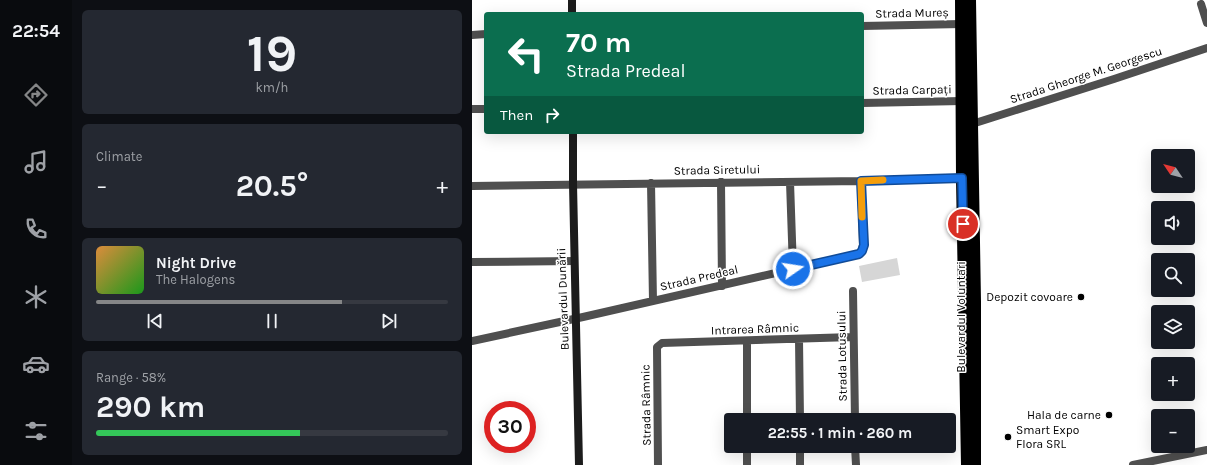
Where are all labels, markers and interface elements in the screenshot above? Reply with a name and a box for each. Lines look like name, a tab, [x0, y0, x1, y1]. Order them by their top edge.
street label: Strada Mureș	[875, 5, 949, 21]
text: 22:54	[12, 20, 60, 42]
text: 19	[247, 23, 297, 84]
text: 70 m	[566, 26, 631, 59]
icon: left	[500, 28, 552, 80]
street label: Strada Gheorge M. Georgescu	[1008, 44, 1164, 106]
text: Strada Predeal	[566, 60, 686, 82]
text: km/h	[256, 80, 288, 95]
icon: directions	[22, 81, 50, 109]
street label: Strada Carpați	[872, 82, 952, 98]
icon: right	[541, 104, 563, 126]
text: Then	[500, 106, 533, 124]
icon: music	[22, 148, 50, 176]
text: Climate	[96, 149, 142, 164]
north arrow	[1151, 149, 1195, 193]
map controls	[1151, 149, 1195, 453]
street label: Strada Siretului	[674, 162, 760, 178]
text: 20.5°	[236, 168, 308, 204]
text: −	[96, 173, 108, 199]
text: +	[436, 173, 448, 199]
button: sound	[1151, 201, 1195, 245]
pin	[946, 207, 980, 241]
icon: arrive	[952, 213, 974, 235]
icon: phone	[22, 215, 50, 243]
street label: Bulevardul Dunării	[554, 248, 572, 350]
position arrow	[772, 248, 814, 290]
button: search	[1151, 253, 1195, 297]
text: Night Drive	[156, 254, 236, 272]
street label: Bulevardul Voluntari	[954, 261, 968, 373]
street label: Strada Predeal	[659, 262, 739, 294]
text: The Halogens	[156, 272, 235, 287]
icon: climate	[22, 283, 50, 311]
place label: Depozit covoare	[986, 290, 1073, 304]
marker: Depozit covoare	[1076, 292, 1086, 302]
button: layers	[1151, 305, 1195, 349]
icon: previous	[144, 310, 166, 332]
icon: pause	[261, 310, 283, 332]
icon: next	[378, 310, 400, 332]
street label: Strada Lotusului	[834, 310, 850, 402]
street label: Intrarea Râmnic	[711, 320, 799, 338]
icon: car	[22, 350, 50, 378]
button: +	[1151, 357, 1195, 401]
street label: Strada Râmnic	[638, 364, 654, 446]
text: Range · 58%	[96, 370, 166, 385]
text: 290 km	[96, 389, 205, 425]
speed limit sign: 30	[484, 401, 536, 453]
place label: Hala de carne	[1027, 408, 1101, 422]
button: −	[1151, 409, 1195, 453]
marker: Hala de carne	[1104, 410, 1114, 420]
icon: filters	[22, 417, 50, 445]
place label: Smart Expo Flora SRL	[1016, 423, 1079, 451]
text: 22:55 · 1 min · 260 m	[768, 424, 912, 442]
marker: Smart Expo Flora SRL	[1003, 432, 1013, 442]

